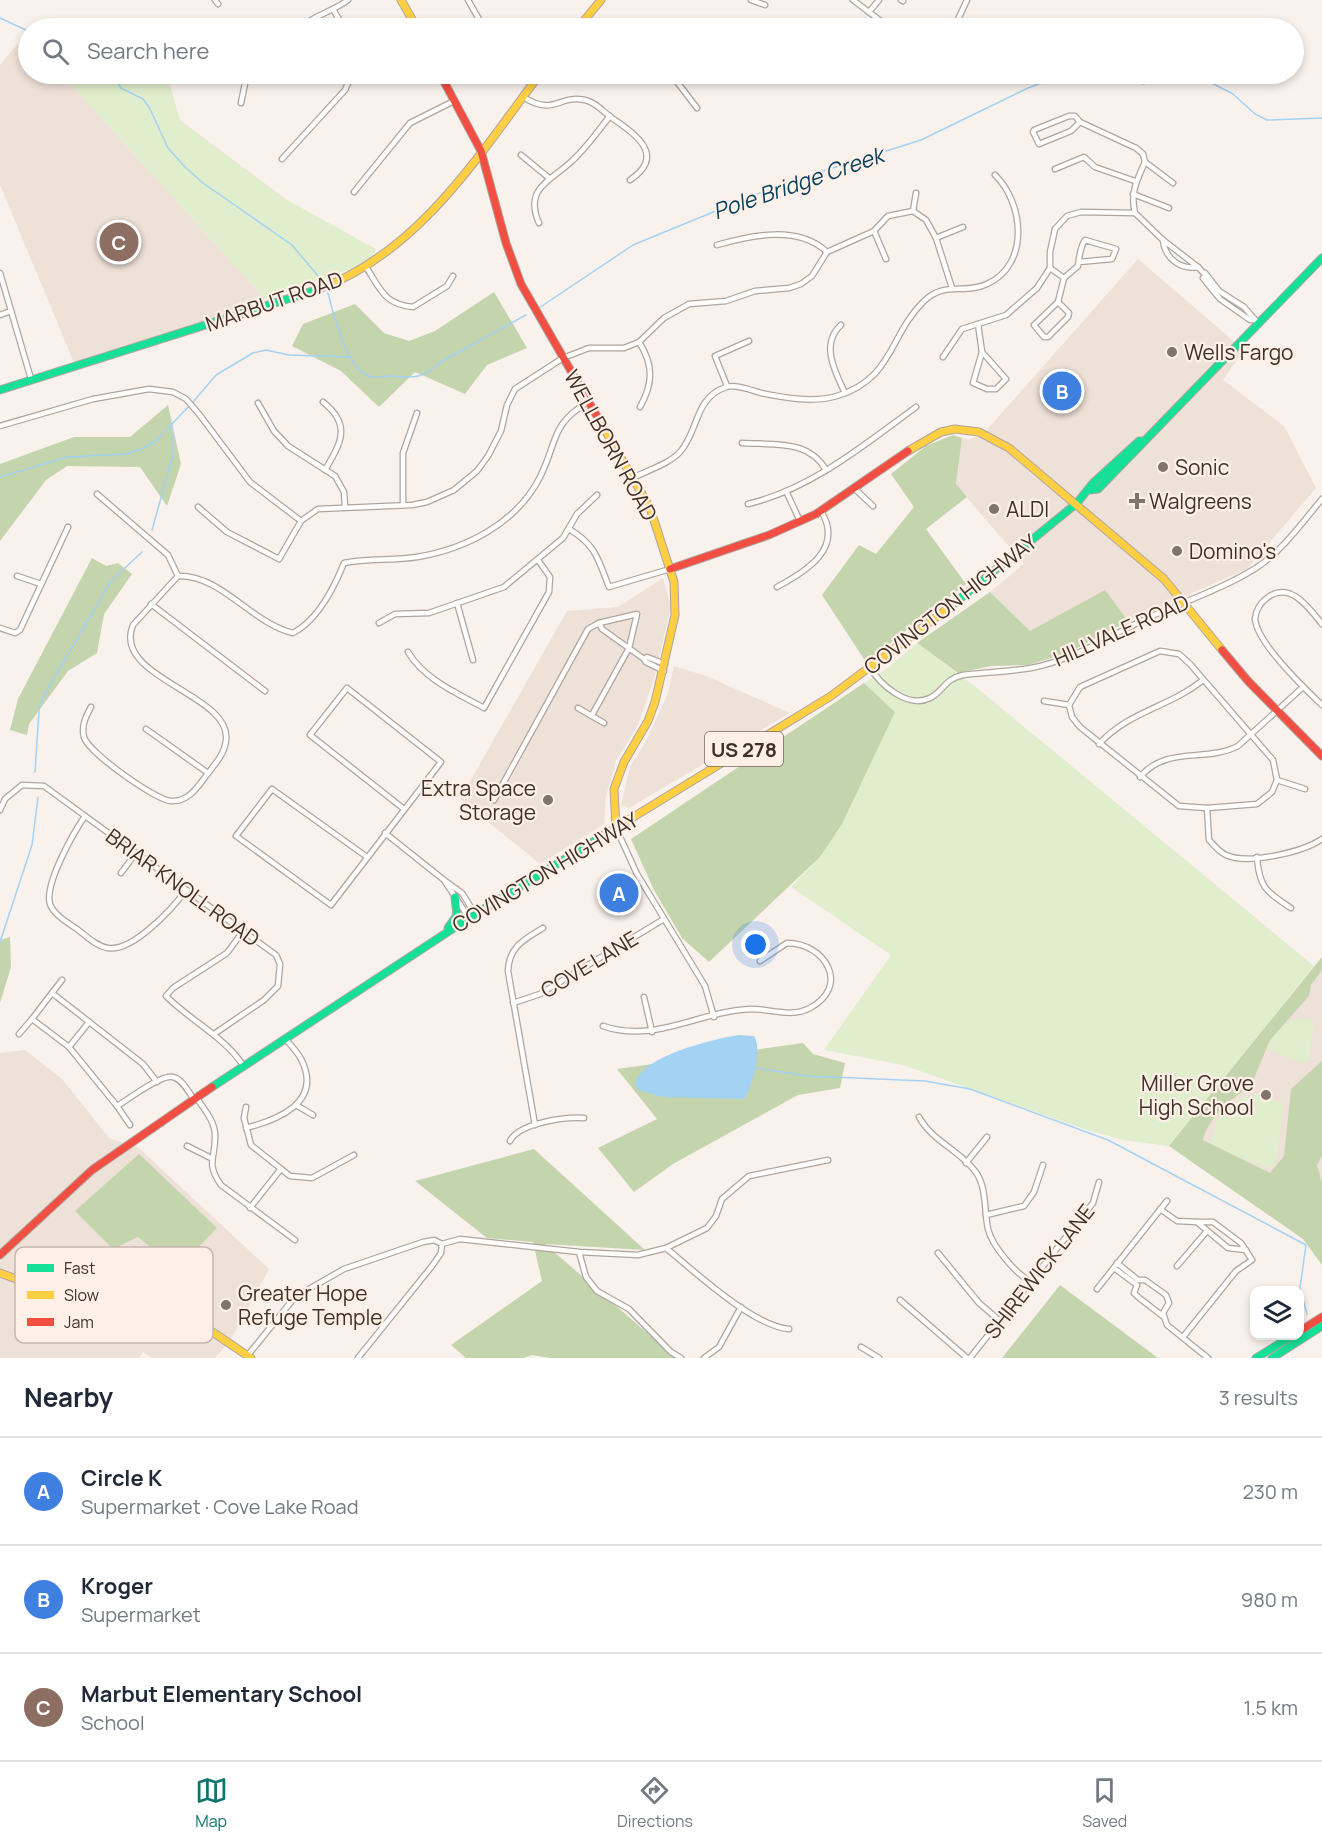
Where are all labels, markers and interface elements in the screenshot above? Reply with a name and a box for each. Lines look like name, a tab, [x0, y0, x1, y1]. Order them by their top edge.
search box	[18, 18, 1304, 84]
icon: search	[39, 35, 72, 68]
text: Search here	[87, 36, 209, 66]
water label: Pole Bridge Creek	[709, 139, 890, 226]
pin: C	[100, 220, 138, 264]
street label: MARBUT ROAD	[202, 264, 346, 338]
place label: Wells Fargo	[1184, 338, 1294, 366]
marker: Wells Fargo	[1165, 345, 1179, 359]
street label: WELLBORN ROAD	[558, 365, 664, 525]
pin: B	[1042, 368, 1082, 414]
place label: Sonic	[1175, 453, 1229, 481]
marker: Sonic	[1156, 460, 1170, 474]
place label: Walgreens	[1149, 487, 1252, 515]
marker: Walgreens	[1130, 494, 1144, 508]
place label: ALDI	[1006, 495, 1049, 523]
marker: ALDI	[987, 502, 1001, 516]
street label: COVINGTON HIGHWAY	[858, 527, 1043, 680]
place label: Domino's	[1189, 537, 1276, 565]
marker: Domino's	[1170, 544, 1184, 558]
street label: HILLVALE ROAD	[1049, 588, 1193, 672]
road number: US 278	[705, 732, 783, 766]
place label: Extra Space Storage	[421, 774, 536, 826]
marker: Extra Space Storage	[541, 793, 555, 807]
street label: COVINGTON HIGHWAY	[447, 806, 643, 938]
street label: BRIAR KNOLL ROAD	[100, 822, 266, 952]
pin: A	[600, 870, 638, 916]
street label: COVE LANE	[535, 924, 643, 1004]
your location	[741, 930, 770, 959]
place label: Miller Grove High School	[1139, 1069, 1254, 1121]
marker: Miller Grove High School	[1259, 1088, 1273, 1102]
street label: SHIREWICK LANE	[978, 1198, 1100, 1344]
legend	[15, 1247, 213, 1343]
text: Fast	[64, 1257, 95, 1279]
place label: Greater Hope Refuge Temple	[238, 1279, 383, 1331]
text: Slow	[64, 1284, 99, 1306]
map controls	[1250, 1286, 1304, 1340]
button: layers	[1250, 1286, 1304, 1340]
marker: Greater Hope Refuge Temple	[219, 1298, 233, 1312]
text: Jam	[64, 1311, 94, 1333]
text: Nearby	[24, 1379, 113, 1415]
text: 3 results	[1219, 1384, 1298, 1411]
text: Circle K	[81, 1463, 162, 1493]
text: A	[37, 1478, 50, 1505]
text: 230 m	[1242, 1478, 1298, 1505]
text: Supermarket · Cove Lake Road	[81, 1493, 359, 1520]
text: Kroger	[81, 1571, 153, 1601]
text: B	[37, 1586, 50, 1613]
text: 980 m	[1241, 1586, 1298, 1613]
text: Supermarket	[81, 1601, 201, 1628]
text: Marbut Elementary School	[81, 1679, 362, 1709]
text: C	[36, 1694, 51, 1721]
text: 1.5 km	[1244, 1694, 1298, 1721]
text: School	[81, 1709, 145, 1736]
tab: Map	[195, 1774, 228, 1832]
tab: Directions	[617, 1774, 693, 1832]
tab: Saved	[1082, 1774, 1127, 1832]

